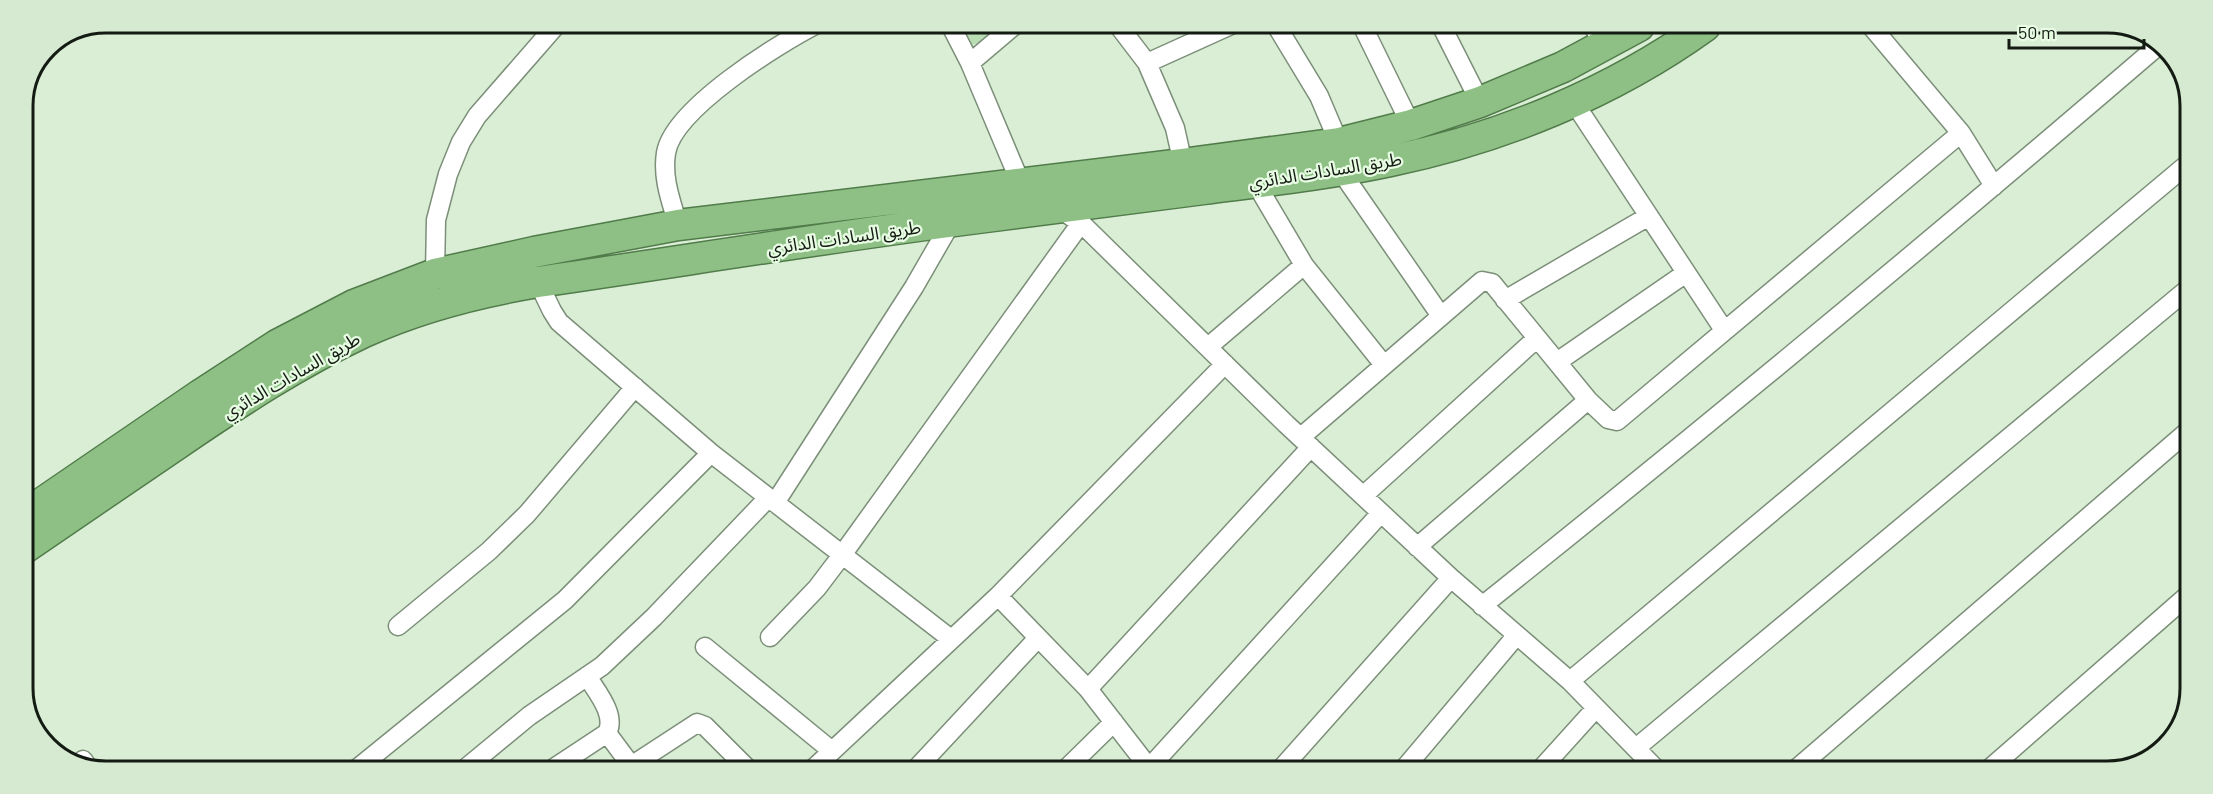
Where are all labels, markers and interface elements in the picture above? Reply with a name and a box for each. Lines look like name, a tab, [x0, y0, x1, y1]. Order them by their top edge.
scale bar	[2009, 12, 2144, 50]
text: 50 m	[2018, 21, 2056, 43]
street label: طريق السادات الدائري	[1247, 147, 1404, 196]
street label: طريق السادات الدائري	[766, 215, 923, 262]
street label: طريق السادات الدائري	[219, 327, 365, 426]

